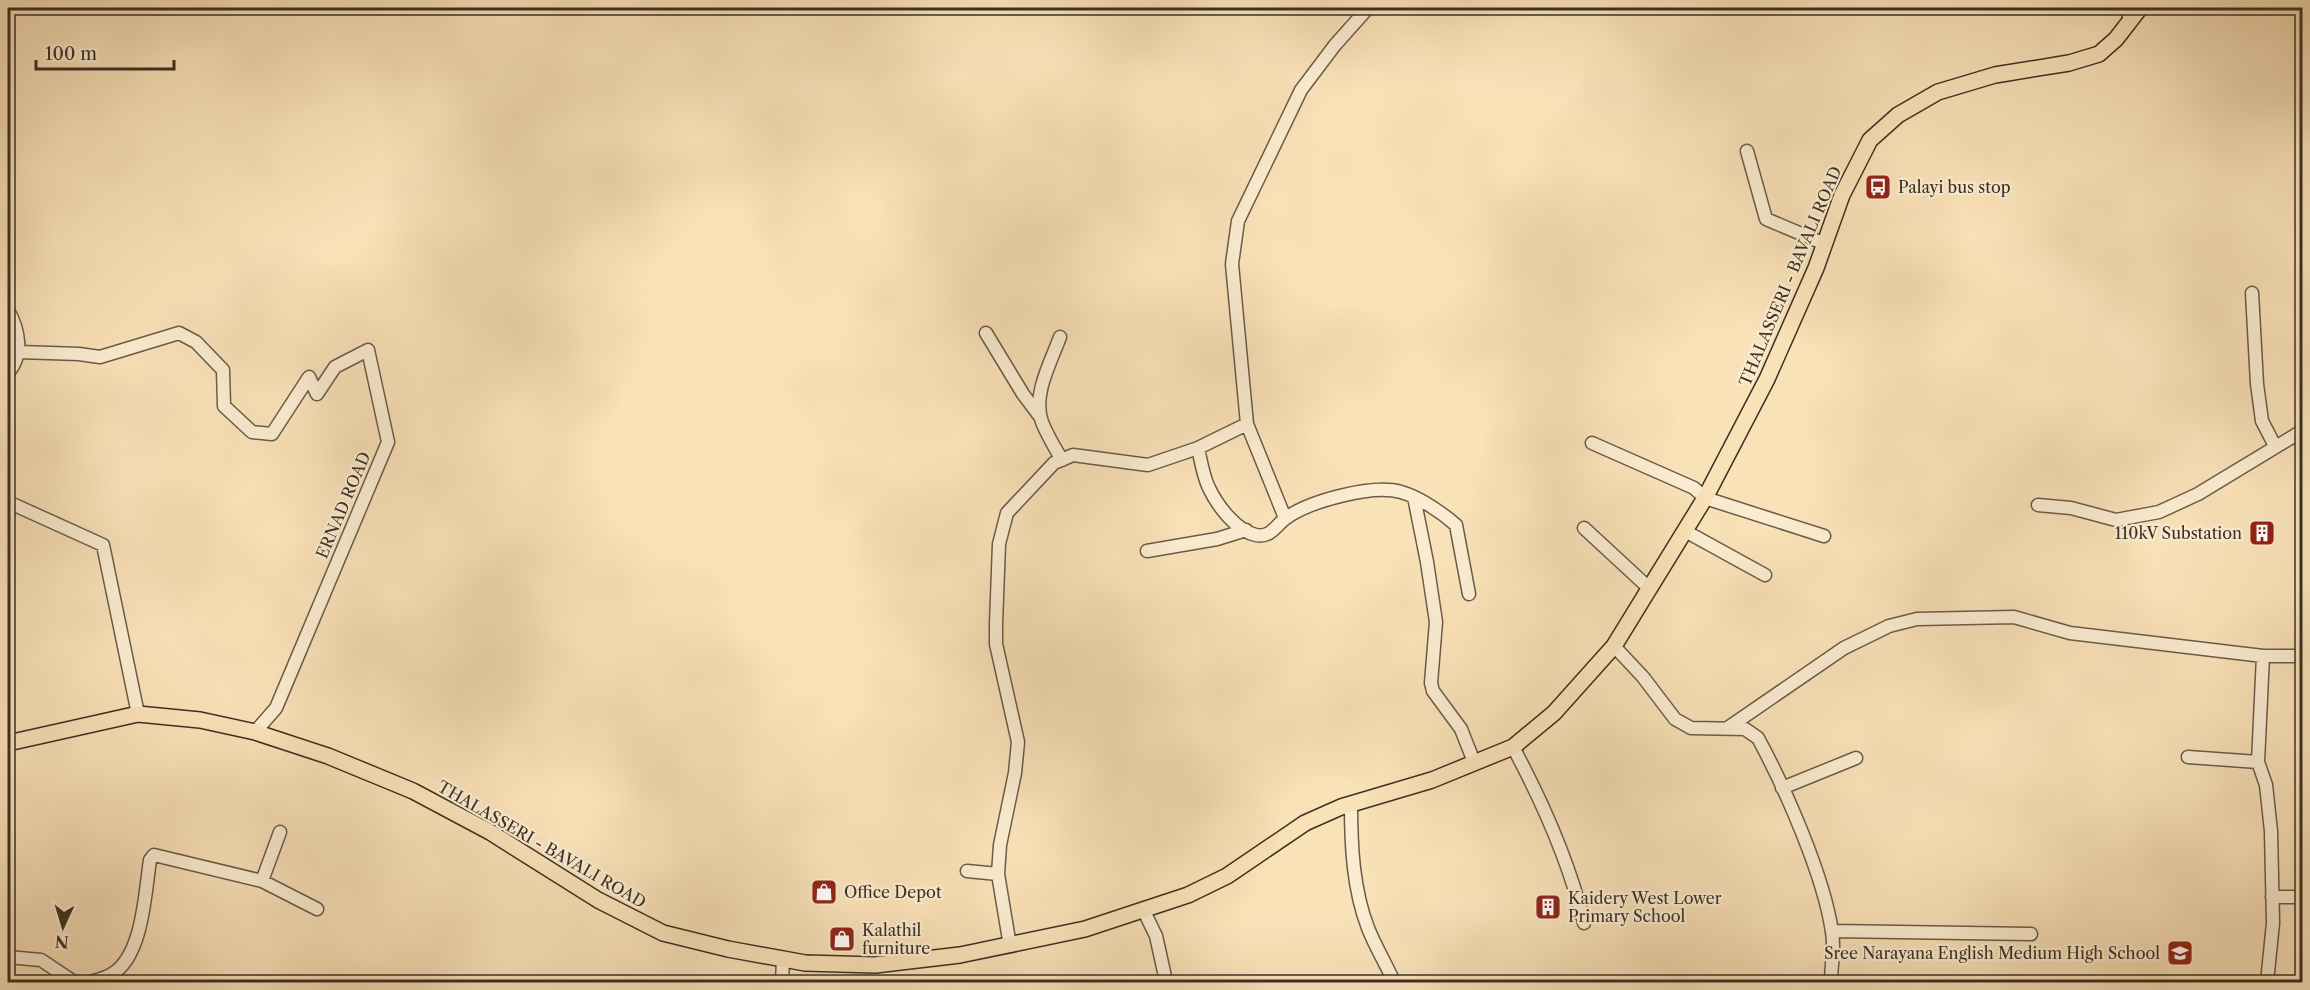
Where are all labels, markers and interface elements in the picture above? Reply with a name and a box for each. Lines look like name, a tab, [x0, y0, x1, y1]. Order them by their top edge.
scale bar	[36, 33, 174, 71]
text: 100 m	[45, 43, 97, 65]
street label: THALASSERI - BAVALI ROAD	[1734, 163, 1846, 389]
bus stop icon: Palayi bus stop	[1863, 172, 1893, 202]
place label: Palayi bus stop	[1898, 177, 2011, 197]
street label: ERNAD ROAD	[312, 449, 375, 561]
building icon: 110kV Substation	[2247, 518, 2277, 548]
place label: 110kV Substation	[2115, 523, 2242, 543]
street label: THALASSERI - BAVALI ROAD	[434, 776, 650, 912]
shop icon: Office Depot	[809, 877, 839, 907]
place label: Office Depot	[844, 882, 942, 902]
place label: Kaidery West Lower Primary School	[1568, 888, 1722, 926]
building icon: Kaidery West Lower Primary School	[1533, 892, 1563, 922]
north arrow	[33, 897, 93, 957]
place label: Kalathil furniture	[862, 920, 930, 958]
shop icon: Kalathil furniture	[827, 924, 857, 954]
text: N	[54, 931, 70, 952]
school or university icon: Sree Narayana English Medium High School	[2165, 938, 2195, 968]
place label: Sree Narayana English Medium High School	[1824, 943, 2160, 963]

